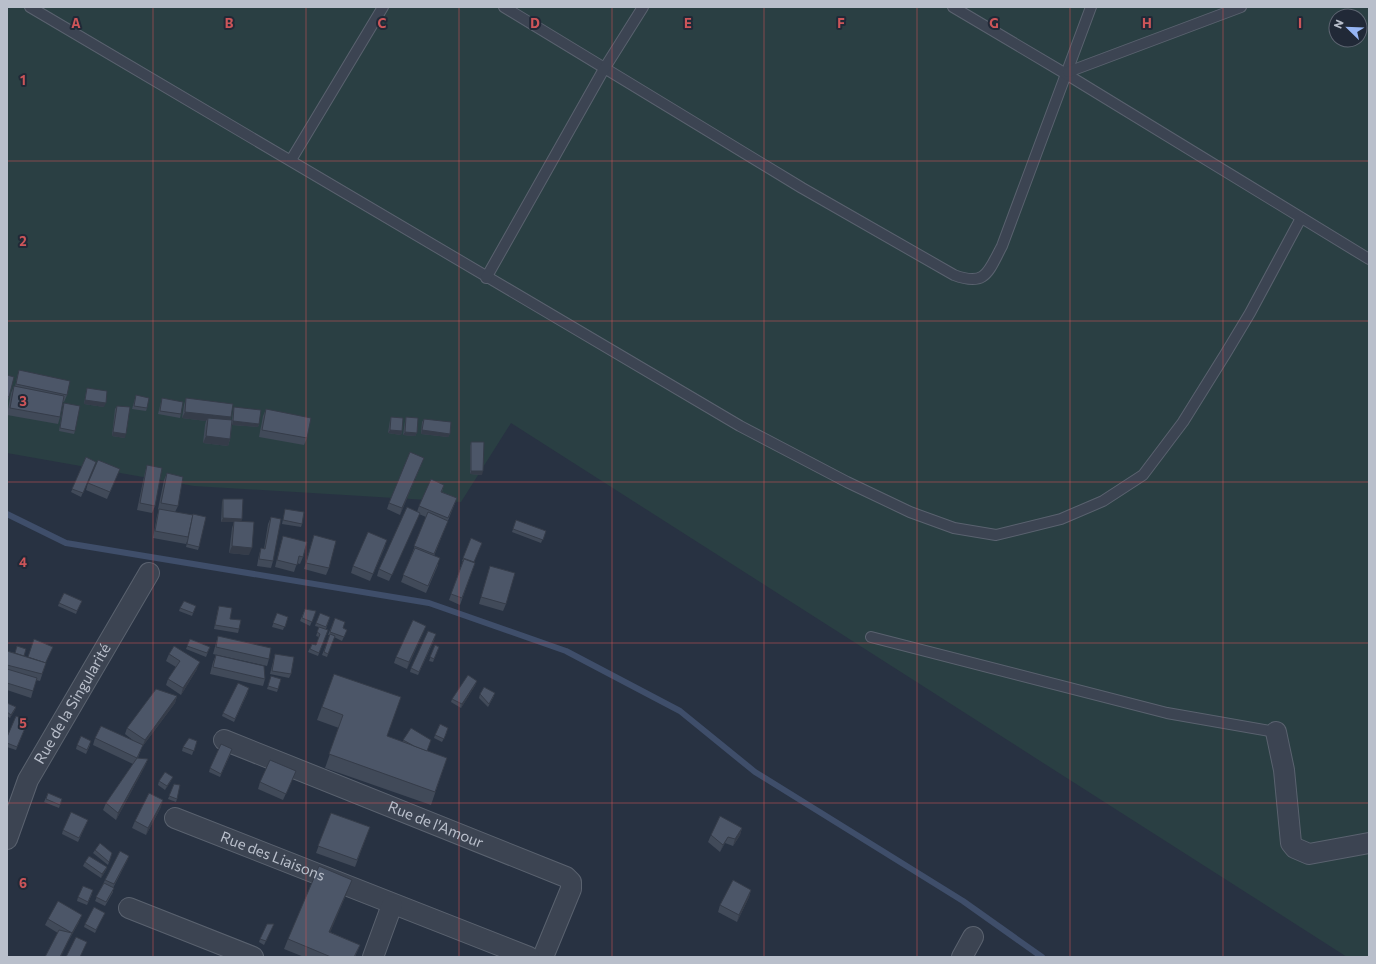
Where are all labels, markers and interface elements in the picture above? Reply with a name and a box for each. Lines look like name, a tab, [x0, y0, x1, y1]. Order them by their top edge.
north arrow	[1328, 8, 1368, 48]
text: A	[71, 15, 81, 31]
text: B	[225, 15, 234, 31]
text: C	[378, 15, 387, 31]
text: D	[530, 15, 540, 31]
text: E	[684, 15, 692, 31]
text: F	[837, 15, 845, 31]
text: G	[989, 15, 999, 31]
text: H	[1142, 15, 1152, 31]
text: I	[1298, 15, 1302, 31]
text: N	[1331, 18, 1346, 30]
text: 1	[20, 72, 26, 88]
text: 2	[19, 233, 27, 249]
text: 3	[19, 393, 27, 409]
text: 4	[19, 554, 27, 570]
street label: Rue de la Singularité	[30, 640, 114, 767]
text: 5	[19, 715, 27, 731]
street label: Rue de l'Amour	[386, 797, 486, 851]
street label: Rue des Liaisons	[218, 827, 328, 884]
text: 6	[19, 875, 27, 891]

